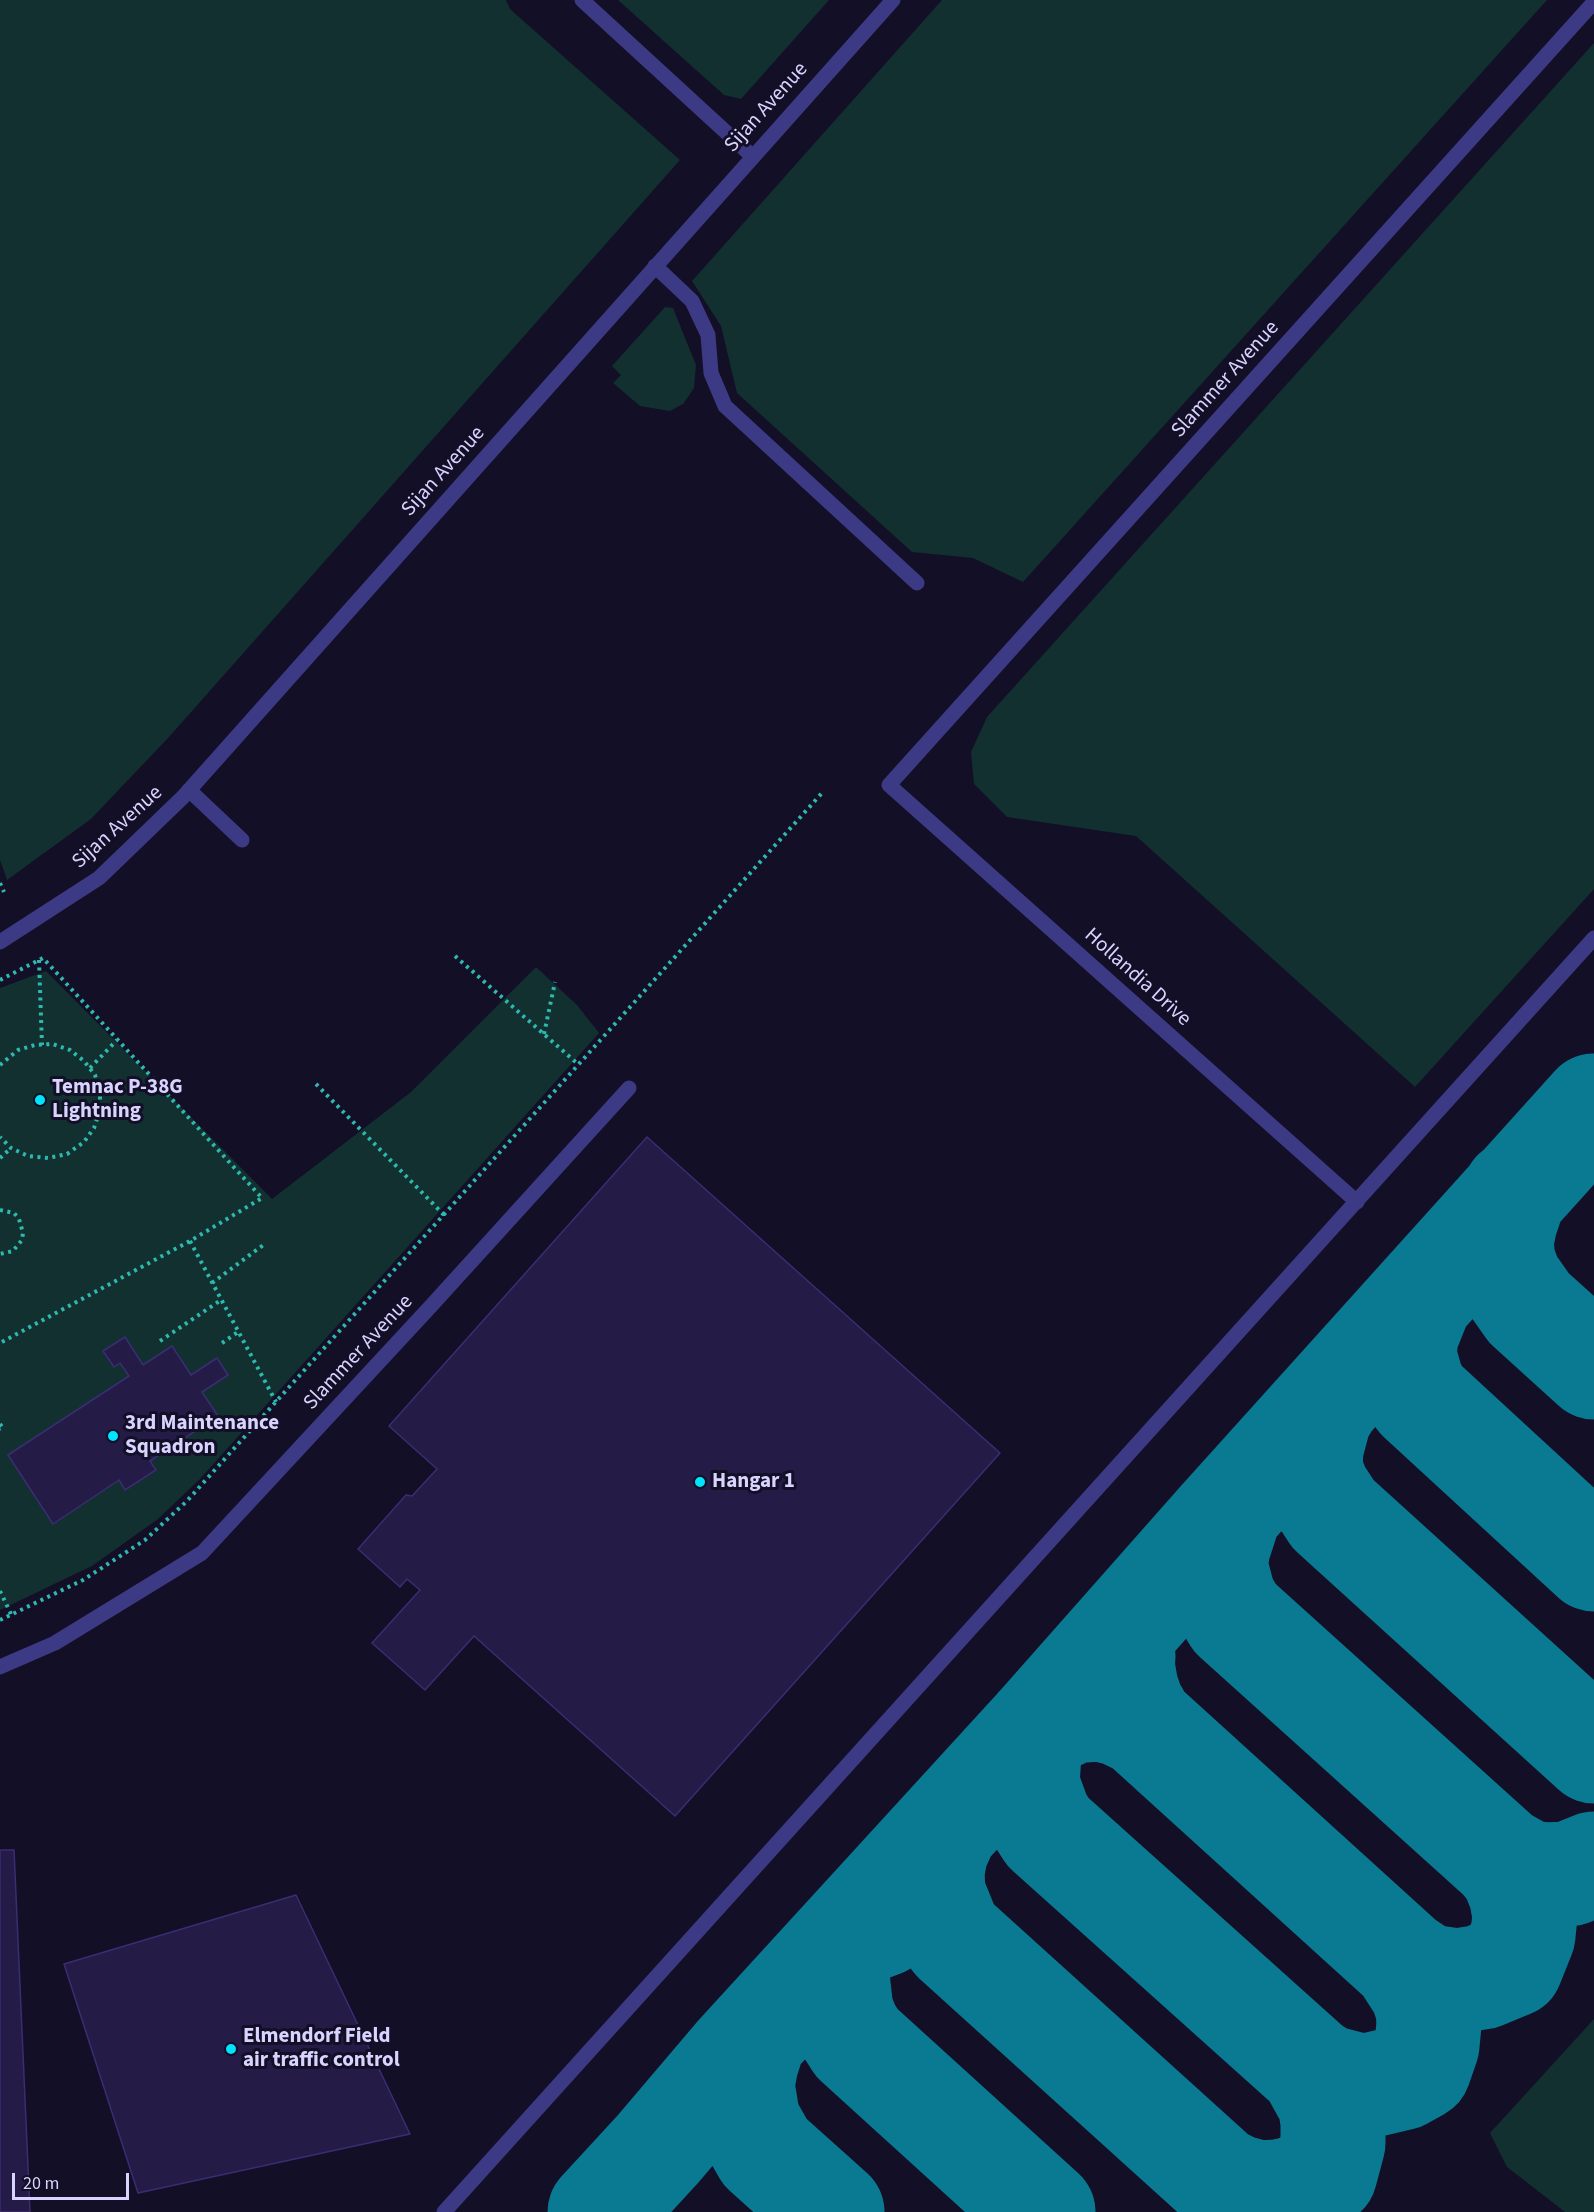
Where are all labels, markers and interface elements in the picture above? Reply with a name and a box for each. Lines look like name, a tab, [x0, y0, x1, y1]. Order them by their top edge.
street label: Sijan Avenue	[720, 58, 814, 158]
street label: Slammer Avenue	[1167, 316, 1285, 444]
street label: Sijan Avenue	[397, 422, 491, 522]
street label: Sijan Avenue	[68, 781, 168, 875]
street label: Hollandia Drive	[1078, 923, 1196, 1033]
place label: Temnac P-38G Lightning	[52, 1075, 183, 1125]
marker: Temnac P-38G Lightning	[33, 1093, 47, 1107]
street label: Slammer Avenue	[299, 1290, 419, 1416]
place label: 3rd Maintenance Squadron	[125, 1411, 279, 1461]
marker: 3rd Maintenance Squadron	[106, 1429, 120, 1443]
place label: Hangar 1	[712, 1469, 795, 1495]
marker: Hangar 1	[693, 1475, 707, 1489]
place label: Elmendorf Field air traffic control	[243, 2024, 400, 2074]
marker: Elmendorf Field air traffic control	[224, 2042, 238, 2056]
scale bar	[15, 2161, 132, 2199]
text: 20 m	[23, 2171, 59, 2196]

